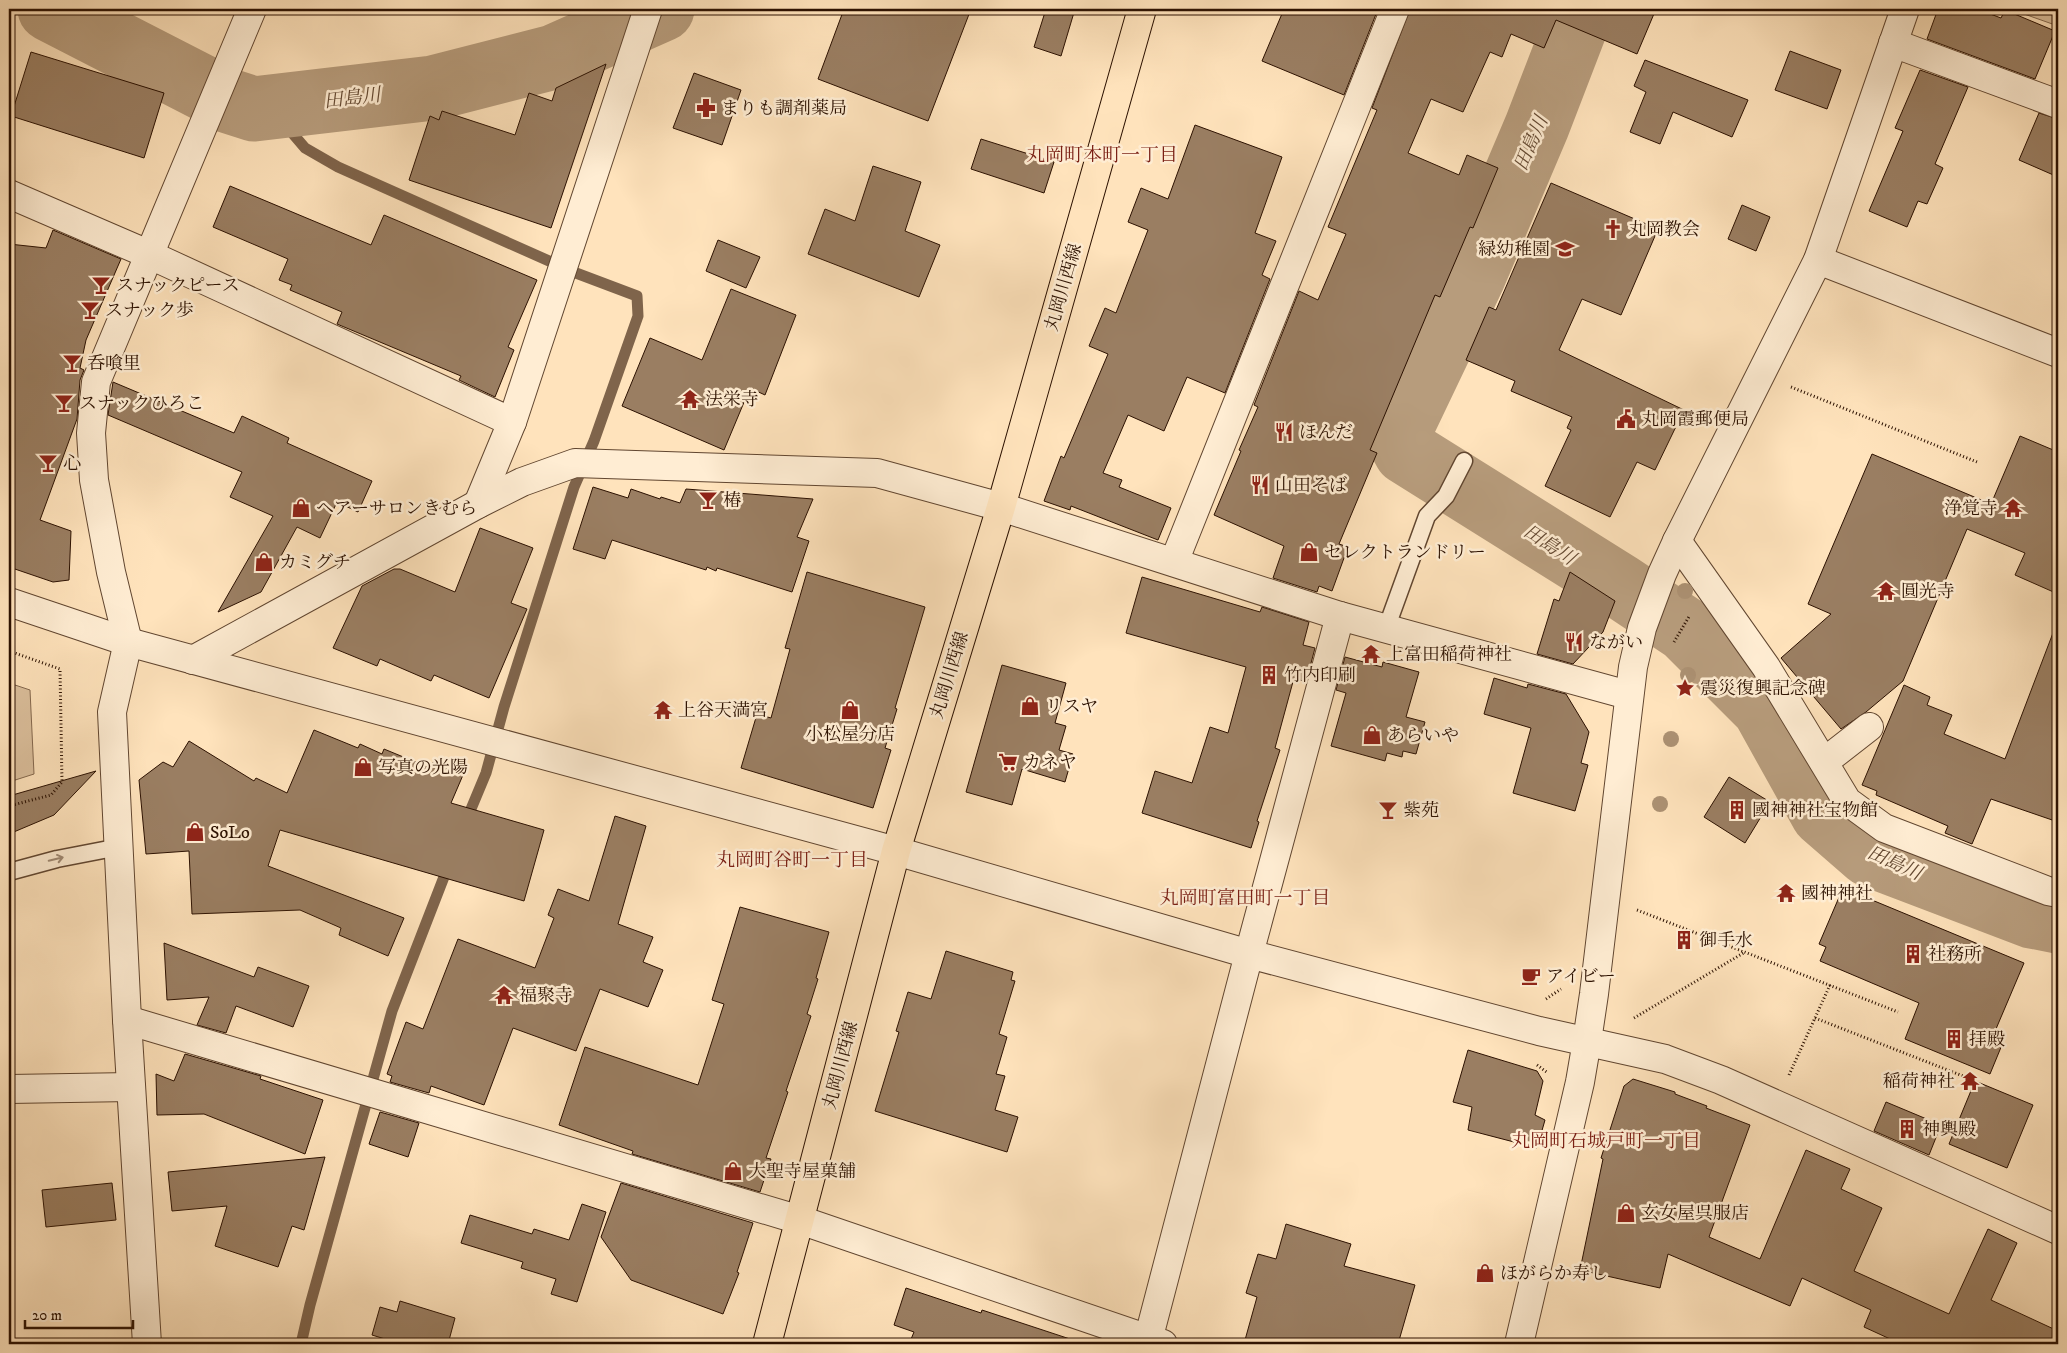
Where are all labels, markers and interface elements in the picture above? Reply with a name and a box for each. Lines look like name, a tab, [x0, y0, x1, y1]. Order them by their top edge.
water label: 田島川	[322, 83, 384, 113]
pharmacy icon: まりも調剤薬局	[695, 97, 717, 119]
place label: まりも調剤薬局	[721, 98, 847, 120]
water label: 田島川	[1510, 111, 1554, 174]
district label: 丸岡町本町一丁目	[1026, 144, 1178, 167]
church icon: 丸岡教会	[1602, 218, 1624, 240]
place label: 丸岡教会	[1628, 219, 1700, 241]
school or university icon: 緑幼稚園	[1554, 238, 1576, 260]
place label: 緑幼稚園	[1478, 239, 1550, 261]
street label: 丸岡川西線	[1041, 241, 1087, 334]
bar icon: スナックピース	[90, 274, 112, 296]
place label: スナックピース	[116, 275, 240, 297]
bar icon: スナック歩	[79, 299, 101, 321]
place label: スナック歩	[105, 300, 194, 322]
bar icon: 呑喰里	[61, 352, 83, 374]
place label: 呑喰里	[87, 353, 141, 375]
temple icon: 法栄寺	[679, 388, 701, 410]
place label: 法栄寺	[705, 389, 759, 411]
bar icon: スナックひろこ	[53, 392, 75, 414]
place label: スナックひろこ	[79, 393, 204, 415]
public building icon: 丸岡霞郵便局	[1615, 408, 1637, 430]
place label: 丸岡霞郵便局	[1641, 409, 1749, 431]
restaurant icon: ほんだ	[1273, 421, 1295, 443]
place label: ほんだ	[1299, 422, 1353, 444]
bar icon: 心	[37, 452, 59, 474]
place label: 心	[63, 453, 81, 475]
restaurant icon: 山田そば	[1249, 474, 1271, 496]
place label: 山田そば	[1275, 475, 1347, 497]
bar icon: 椿	[697, 489, 719, 511]
place label: 椿	[723, 490, 741, 512]
shop icon: ヘアーサロンきむら	[290, 497, 312, 519]
temple icon: 浄覚寺	[2002, 497, 2024, 519]
place label: ヘアーサロンきむら	[316, 498, 477, 520]
place label: 浄覚寺	[1944, 498, 1998, 520]
water label: 田島川	[1519, 520, 1581, 572]
shop icon: セレクトランドリー	[1298, 541, 1320, 563]
place label: セレクトランドリー	[1324, 542, 1486, 564]
shop icon: カミグチ	[253, 551, 275, 573]
place label: カミグチ	[279, 552, 351, 574]
temple icon: 圓光寺	[1875, 580, 1897, 602]
place label: 圓光寺	[1901, 581, 1955, 603]
street label: 丸岡川西線	[926, 629, 974, 722]
restaurant icon: ながい	[1563, 631, 1585, 653]
place label: ながい	[1589, 632, 1643, 654]
temple icon: 上富田稲荷神社	[1360, 643, 1382, 665]
place label: 上富田稲荷神社	[1386, 644, 1512, 666]
building icon: 竹内印刷	[1258, 664, 1280, 686]
place label: 竹内印刷	[1284, 665, 1356, 687]
place icon: 震災復興記念碑	[1674, 677, 1696, 699]
place label: 震災復興記念碑	[1700, 678, 1826, 700]
shop icon: リスヤ	[1019, 695, 1041, 717]
place label: リスヤ	[1045, 696, 1098, 718]
temple icon: 上谷天満宮	[652, 699, 674, 721]
shop icon: 小松屋分店	[839, 699, 861, 721]
place label: 上谷天満宮	[678, 700, 768, 722]
place label: 小松屋分店	[805, 724, 895, 746]
shop icon: あらいや	[1361, 724, 1383, 746]
place label: あらいや	[1387, 725, 1459, 747]
supermarket icon: カネヤ	[997, 751, 1019, 773]
place label: カネヤ	[1023, 752, 1077, 774]
shop icon: 写真の光陽	[352, 756, 374, 778]
place label: 写真の光陽	[378, 757, 468, 779]
bar icon: 紫苑	[1377, 799, 1399, 821]
building icon: 國神神社宝物館	[1726, 799, 1748, 821]
place label: 紫苑	[1403, 800, 1439, 822]
place label: 國神神社宝物館	[1752, 800, 1878, 822]
shop icon: SoLo	[184, 821, 206, 843]
place label: SoLo	[210, 822, 250, 844]
water label: 田島川	[1864, 841, 1927, 886]
district label: 丸岡町谷町一丁目	[716, 849, 868, 872]
one-way arrow	[47, 854, 63, 864]
temple icon: 國神神社	[1775, 882, 1797, 904]
place label: 國神神社	[1801, 883, 1873, 905]
district label: 丸岡町富田町一丁目	[1159, 887, 1331, 910]
building icon: 御手水	[1673, 929, 1695, 951]
place label: 御手水	[1699, 930, 1753, 952]
building icon: 社務所	[1902, 943, 1924, 965]
place label: 社務所	[1928, 944, 1982, 966]
cafe icon: アイビー	[1520, 965, 1542, 987]
place label: アイビー	[1546, 966, 1616, 988]
temple icon: 福聚寺	[493, 984, 515, 1006]
place label: 福聚寺	[519, 985, 573, 1007]
street label: 丸岡川西線	[819, 1019, 863, 1112]
building icon: 拝殿	[1943, 1028, 1965, 1050]
place label: 拝殿	[1969, 1029, 2005, 1051]
temple icon: 稲荷神社	[1959, 1070, 1981, 1092]
place label: 稲荷神社	[1883, 1071, 1955, 1093]
building icon: 神輿殿	[1896, 1118, 1918, 1140]
place label: 神輿殿	[1922, 1119, 1976, 1141]
district label: 丸岡町石城戸町一丁目	[1511, 1130, 1701, 1153]
shop icon: 大聖寺屋菓舗	[722, 1160, 744, 1182]
place label: 大聖寺屋菓舗	[748, 1161, 856, 1183]
shop icon: 玄女屋呉服店	[1615, 1202, 1637, 1224]
place label: 玄女屋呉服店	[1641, 1203, 1749, 1225]
shop icon: ほがらか寿し	[1474, 1262, 1496, 1284]
place label: ほがらか寿し	[1500, 1263, 1608, 1285]
scale bar	[25, 1298, 132, 1330]
text: 20 m	[32, 1306, 62, 1325]

